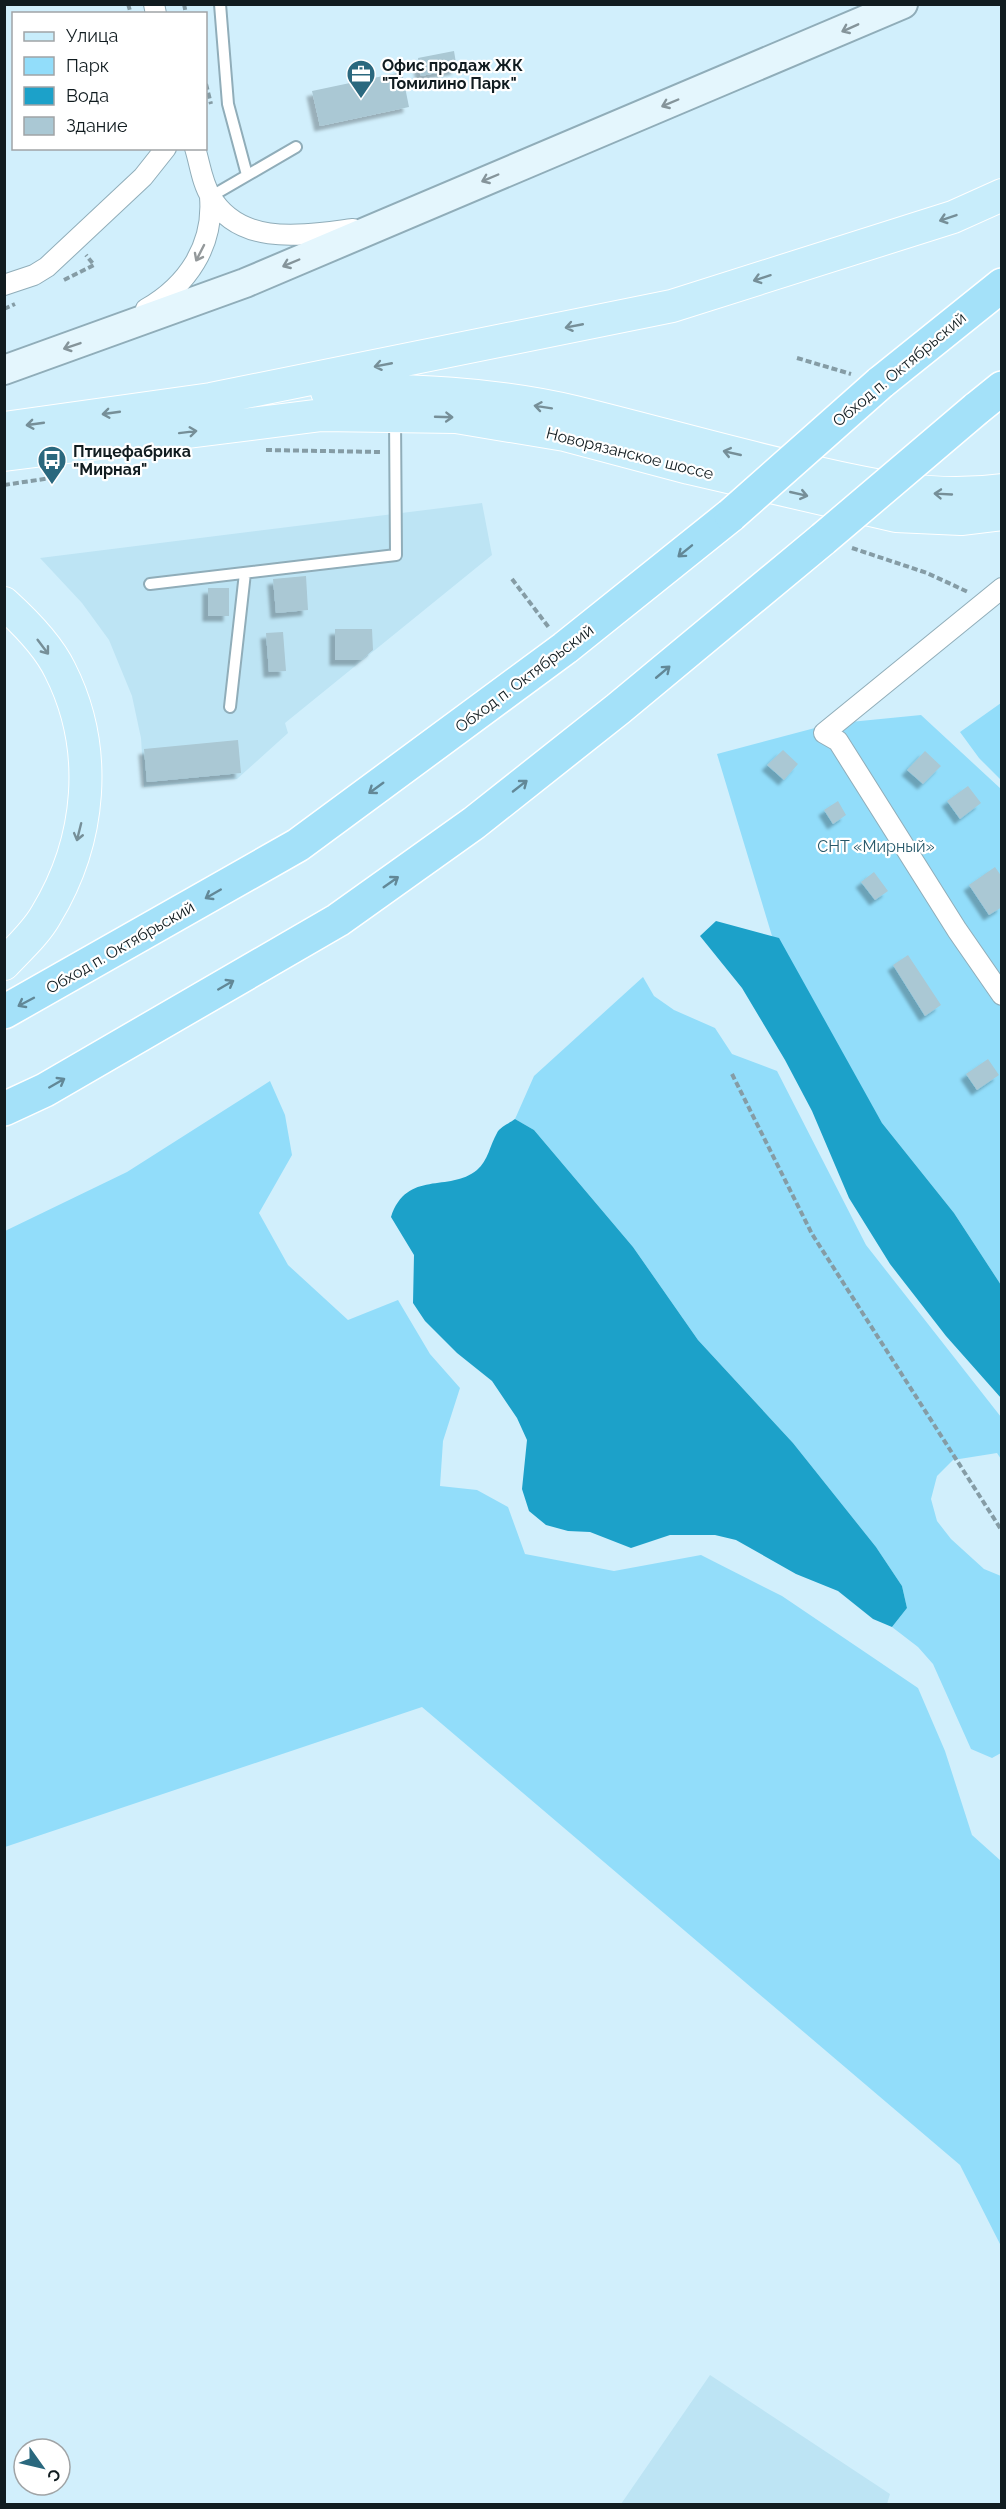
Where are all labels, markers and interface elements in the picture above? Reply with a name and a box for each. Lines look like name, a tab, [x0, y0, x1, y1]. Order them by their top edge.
legend	[12, 12, 207, 150]
one-way arrow	[841, 23, 859, 34]
text: Улица	[66, 25, 118, 46]
text: Парк	[66, 55, 109, 76]
place label: Офис продаж ЖК "Томилино Парк"	[382, 56, 523, 93]
office icon: Офис продаж ЖК "Томилино Парк"	[345, 58, 377, 100]
text: Вода	[66, 85, 109, 106]
one-way arrow	[661, 98, 680, 109]
text: Здание	[66, 115, 128, 136]
one-way arrow	[481, 173, 499, 184]
one-way arrow	[939, 214, 958, 225]
one-way arrow	[194, 244, 206, 262]
one-way arrow	[282, 258, 301, 269]
one-way arrow	[753, 273, 772, 284]
street label: Обход п. Октябрьский	[829, 308, 970, 431]
one-way arrow	[564, 321, 584, 332]
one-way arrow	[63, 342, 81, 353]
one-way arrow	[373, 359, 392, 371]
one-way arrow	[533, 401, 553, 412]
one-way arrow	[102, 408, 122, 419]
one-way arrow	[434, 411, 454, 423]
one-way arrow	[26, 418, 46, 429]
street label: Новорязанское шоссе	[544, 424, 715, 483]
one-way arrow	[177, 427, 197, 438]
place label: Птицефабрика "Мирная"	[73, 442, 191, 479]
bus stop icon: Птицефабрика "Мирная"	[36, 444, 68, 486]
one-way arrow	[723, 447, 742, 458]
one-way arrow	[934, 488, 954, 499]
one-way arrow	[788, 489, 808, 500]
one-way arrow	[677, 545, 693, 558]
street label: Обход п. Октябрьский	[451, 620, 597, 737]
one-way arrow	[37, 638, 50, 654]
one-way arrow	[655, 665, 671, 678]
one-way arrow	[512, 780, 528, 793]
one-way arrow	[369, 782, 385, 794]
one-way arrow	[73, 822, 85, 841]
park label: СНТ «Мирный»	[817, 837, 935, 856]
one-way arrow	[382, 876, 398, 888]
one-way arrow	[205, 888, 222, 900]
street label: Обход п. Октябрьский	[43, 897, 198, 998]
one-way arrow	[216, 979, 234, 990]
one-way arrow	[18, 996, 35, 1008]
one-way arrow	[48, 1077, 65, 1089]
north arrow	[12, 2437, 72, 2497]
text: С	[43, 2465, 65, 2485]

